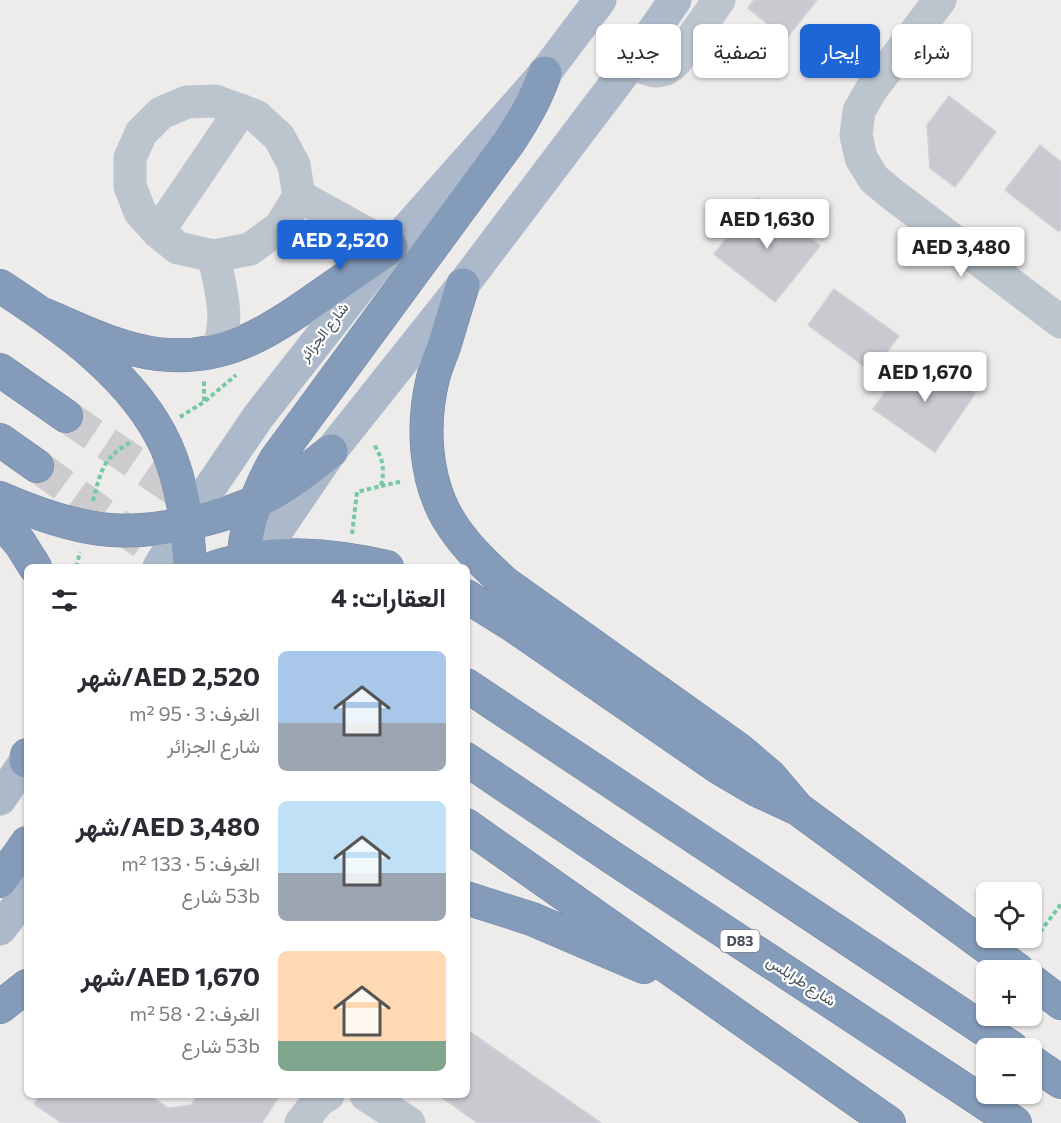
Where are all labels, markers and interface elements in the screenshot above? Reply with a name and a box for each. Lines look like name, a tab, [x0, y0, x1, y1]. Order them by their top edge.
chip: جديد	[596, 24, 681, 78]
chip: تصفية	[693, 24, 788, 78]
chip: إيجار	[800, 24, 880, 78]
chip: شراء	[892, 24, 971, 78]
pin: AED 1,630	[698, 199, 836, 250]
text: AED 1,630	[719, 206, 815, 230]
pin: AED 2,520	[271, 220, 409, 271]
text: AED 2,520	[291, 227, 389, 251]
pin: AED 3,480	[892, 227, 1030, 278]
text: AED 3,480	[912, 234, 1010, 258]
street label: شارع الجزائر	[294, 298, 354, 367]
pin: AED 1,670	[856, 352, 994, 403]
text: AED 1,670	[878, 359, 972, 383]
text: العقارات: 4	[331, 581, 446, 612]
icon: filters	[48, 584, 81, 617]
text: AED 2,520/شهر	[78, 660, 260, 691]
icon: home	[326, 675, 398, 747]
text: الغرف: 3 · 95 m²	[129, 701, 260, 725]
text: شارع الجزائر	[167, 733, 260, 757]
text: AED 3,480/شهر	[76, 810, 260, 841]
icon: home	[326, 825, 398, 897]
text: الغرف: 5 · 133 m²	[121, 851, 260, 875]
map controls	[976, 882, 1042, 1104]
button: locate	[976, 882, 1042, 948]
text: 53b شارع	[181, 883, 260, 907]
road number: D83	[720, 930, 760, 952]
street label: شارع طرابلس	[762, 951, 840, 1012]
text: AED 1,670/شهر	[81, 960, 260, 991]
button: +	[976, 960, 1042, 1026]
icon: home	[326, 975, 398, 1047]
text: الغرف: 2 · 58 m²	[129, 1001, 260, 1025]
text: 53b شارع	[181, 1033, 260, 1057]
button: −	[976, 1038, 1042, 1104]

